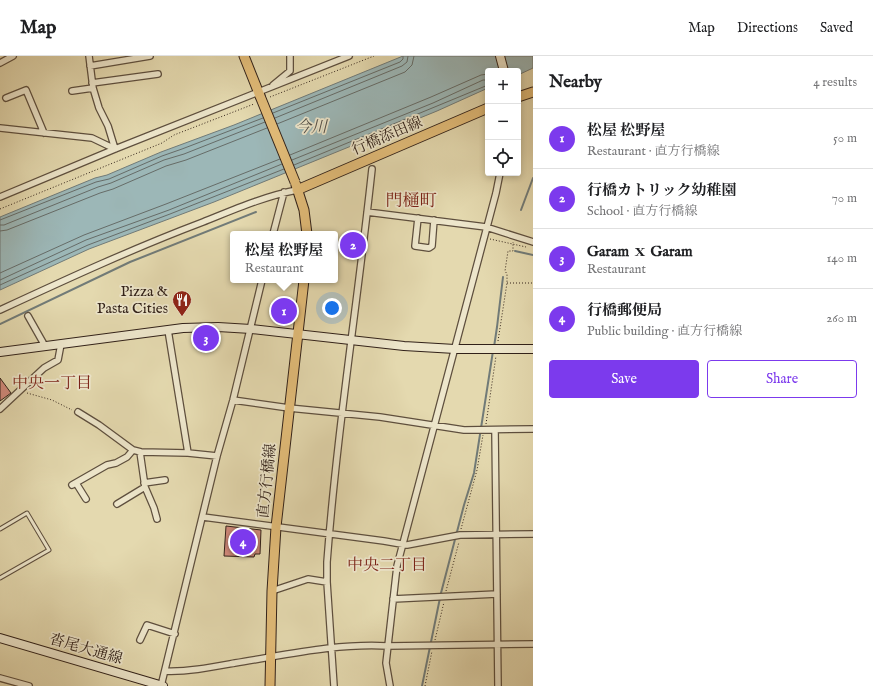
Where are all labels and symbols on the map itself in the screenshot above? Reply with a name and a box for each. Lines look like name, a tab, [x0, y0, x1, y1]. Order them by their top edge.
street label: 行橋添田線	[349, 113, 425, 159]
water label: 今川	[295, 118, 329, 138]
district label: 門樋町	[386, 191, 437, 212]
pin: 2	[340, 230, 366, 260]
place label: Pizza & Pasta Cities	[97, 282, 168, 318]
restaurant icon: Pizza & Pasta Cities	[171, 289, 193, 317]
pin: 1	[271, 296, 297, 326]
your location	[322, 298, 342, 318]
pin: 3	[193, 323, 219, 353]
district label: 中央一丁目	[12, 374, 92, 394]
street label: 直方行橋線	[254, 443, 280, 519]
pin: 4	[230, 527, 256, 557]
district label: 中央二丁目	[347, 556, 427, 576]
street label: 沓尾大通線	[47, 630, 125, 668]

